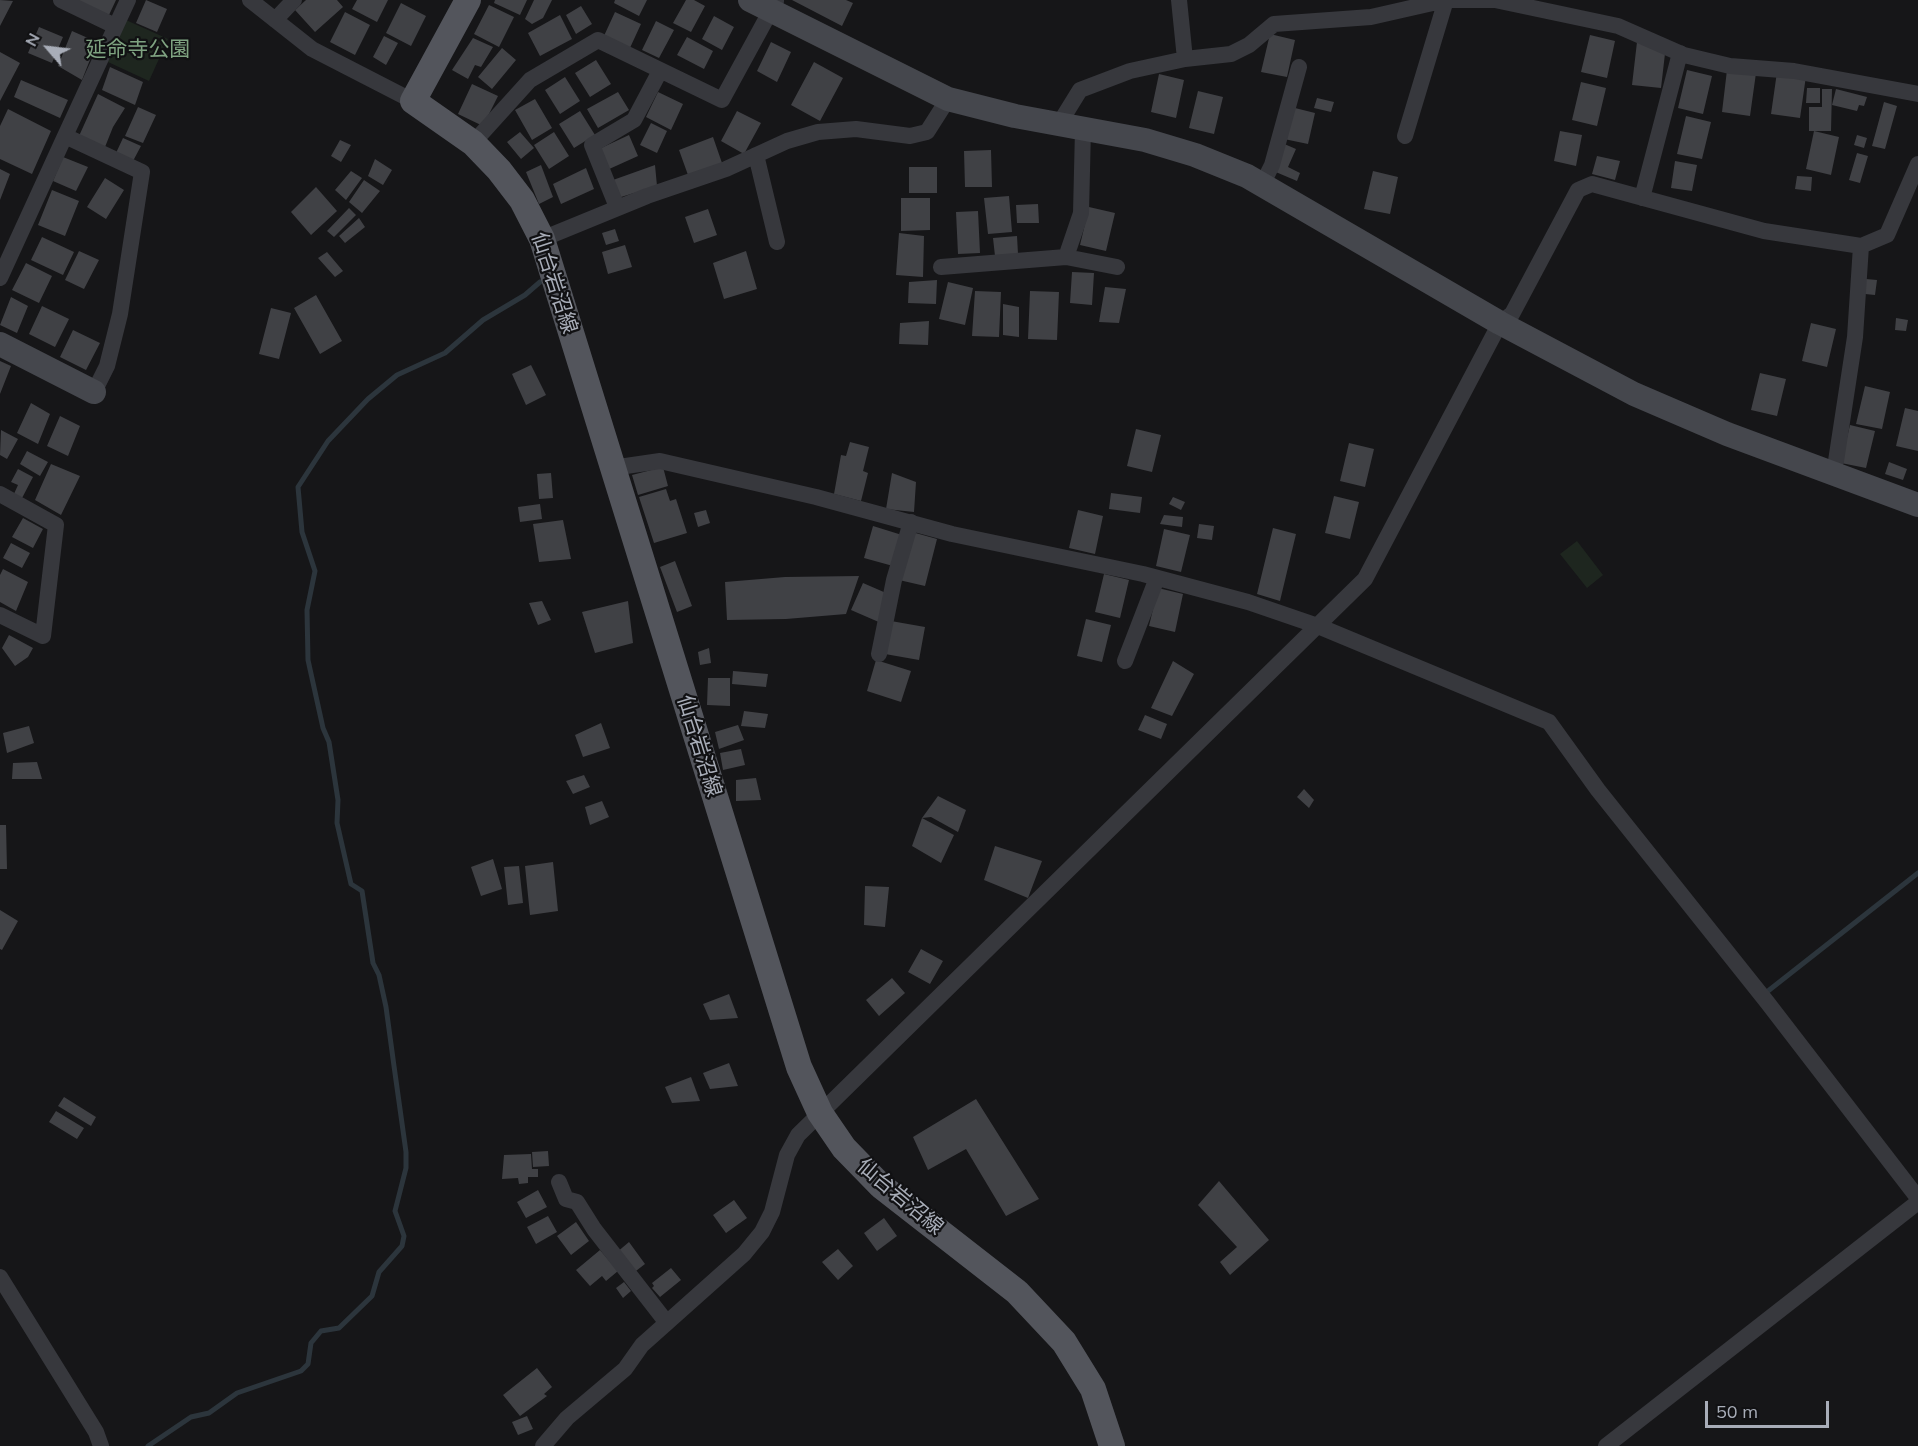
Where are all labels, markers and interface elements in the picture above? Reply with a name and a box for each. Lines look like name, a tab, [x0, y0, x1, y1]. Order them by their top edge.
north arrow	[18, 18, 78, 78]
text: N	[20, 30, 44, 50]
park label: 延命寺公園	[86, 37, 190, 63]
street label: 仙台岩沼線	[526, 229, 582, 337]
street label: 仙台岩沼線	[672, 692, 726, 800]
street label: 仙台岩沼線	[852, 1154, 948, 1240]
scale bar	[1708, 1389, 1832, 1427]
text: 50 m	[1716, 1400, 1758, 1423]

